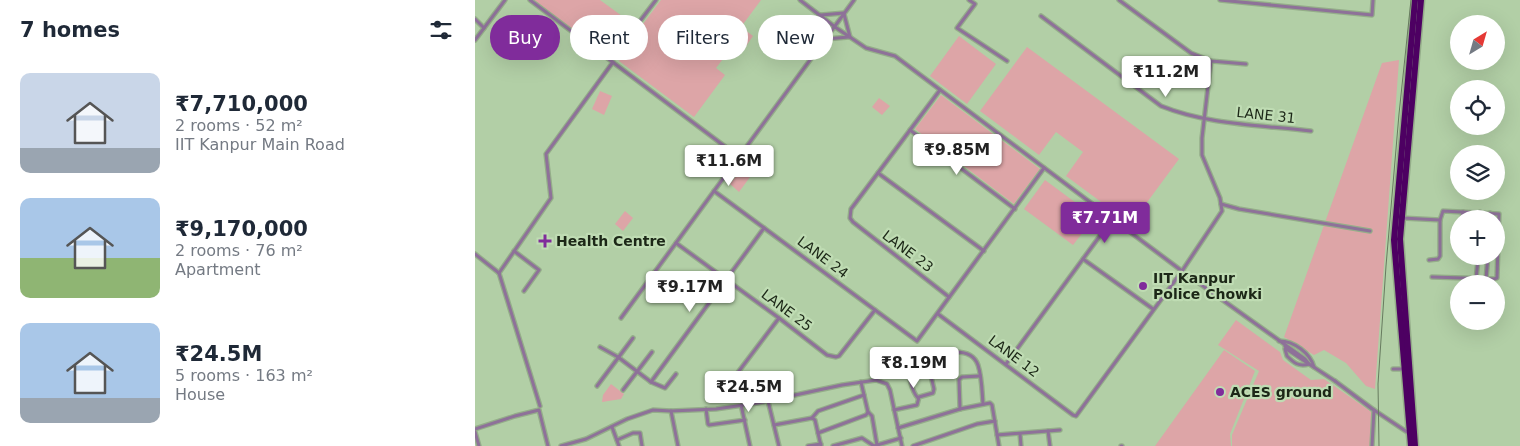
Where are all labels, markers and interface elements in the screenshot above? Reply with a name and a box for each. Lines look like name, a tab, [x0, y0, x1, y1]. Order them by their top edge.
chip: Buy	[490, 15, 560, 60]
chip: Rent	[570, 15, 648, 60]
chip: Filters	[658, 15, 748, 60]
chip: New	[758, 15, 833, 60]
north arrow	[1450, 15, 1505, 70]
map controls	[1450, 15, 1505, 330]
icon: filters	[427, 16, 455, 44]
text: 7 homes	[20, 18, 120, 42]
pin: ₹11.2M	[1125, 56, 1207, 98]
text: ₹11.2M	[1133, 62, 1199, 81]
button: locate	[1450, 80, 1505, 135]
text: ₹7,710,000	[175, 92, 308, 116]
icon: home	[60, 93, 120, 153]
street label: LANE 31	[1236, 104, 1296, 126]
text: 2 rooms · 52 m²	[175, 116, 303, 135]
pin: ₹9.85M	[916, 134, 998, 176]
text: IIT Kanpur Main Road	[175, 135, 345, 154]
text: ₹9.85M	[924, 140, 990, 159]
pin: ₹11.6M	[688, 144, 770, 187]
button: layers	[1450, 145, 1505, 200]
text: ₹11.6M	[696, 151, 762, 170]
pin: ₹7.71M	[1064, 202, 1146, 244]
text: ₹7.71M	[1072, 208, 1138, 227]
button: +	[1450, 210, 1505, 265]
text: ₹9,170,000	[175, 217, 308, 241]
icon: home	[60, 218, 120, 278]
street label: LANE 23	[880, 227, 936, 275]
place label: Health Centre	[556, 233, 666, 249]
street label: LANE 24	[795, 233, 852, 281]
marker: Health Centre	[538, 234, 552, 248]
text: 2 rooms · 76 m²	[175, 241, 303, 260]
text: Apartment	[175, 260, 261, 279]
pin: ₹9.17M	[649, 270, 731, 313]
place label: IIT Kanpur Police Chowki	[1153, 270, 1262, 302]
button: −	[1450, 275, 1505, 330]
text: ₹9.17M	[657, 277, 723, 296]
marker: IIT Kanpur Police Chowki	[1137, 280, 1149, 292]
street label: LANE 25	[759, 286, 815, 334]
street label: LANE 12	[986, 332, 1042, 380]
text: ₹24.5M	[175, 342, 262, 366]
icon: home	[60, 343, 120, 403]
pin: ₹8.19M	[873, 346, 955, 389]
text: ₹8.19M	[881, 353, 947, 372]
text: 5 rooms · 163 m²	[175, 366, 313, 385]
pin: ₹24.5M	[708, 370, 790, 413]
text: ₹24.5M	[716, 377, 782, 396]
place label: ACES ground	[1230, 384, 1332, 400]
text: House	[175, 385, 225, 404]
marker: ACES ground	[1214, 386, 1226, 398]

